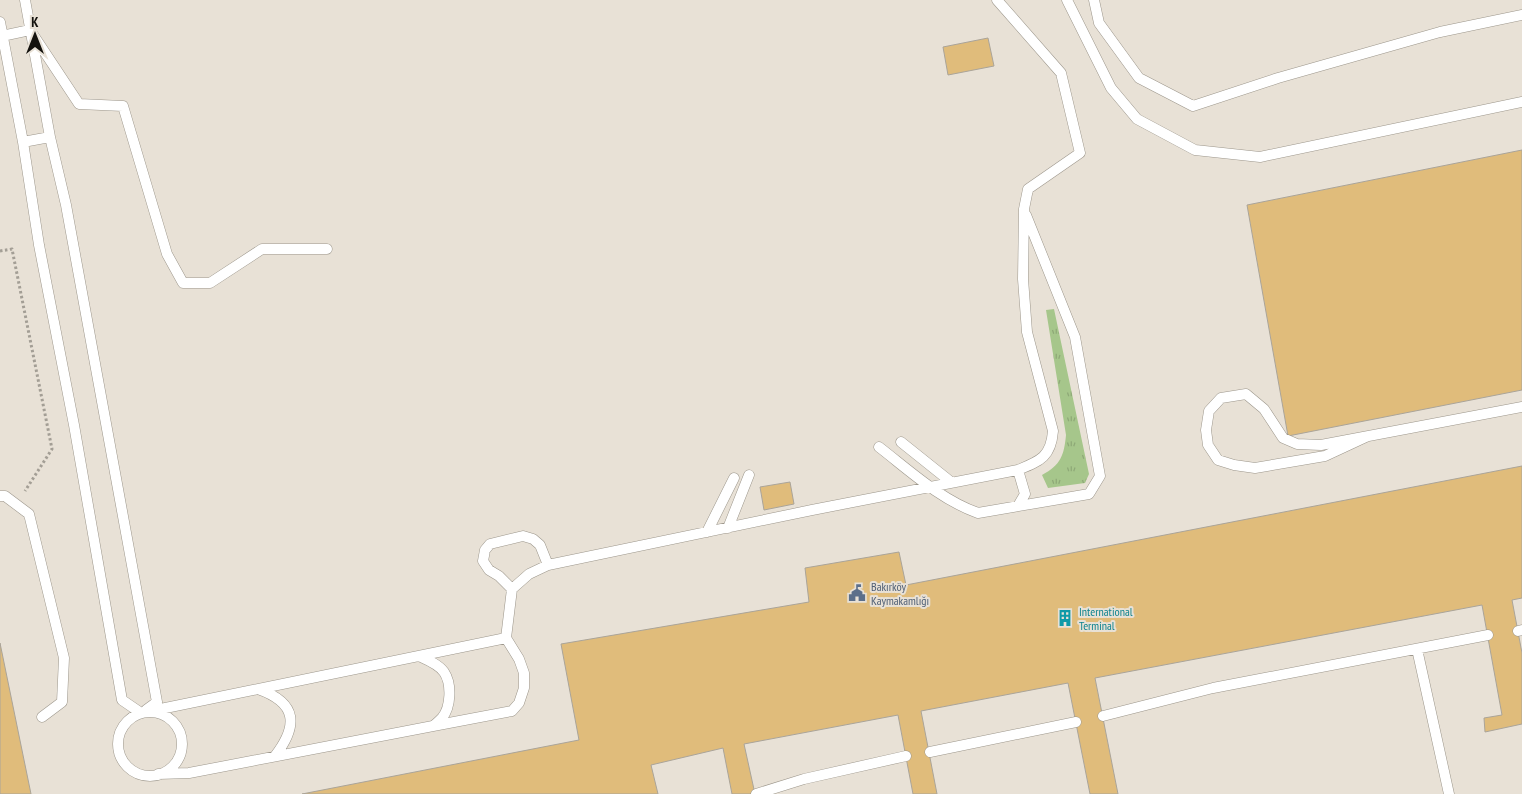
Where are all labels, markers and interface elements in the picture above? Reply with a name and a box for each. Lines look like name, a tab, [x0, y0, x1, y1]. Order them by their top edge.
north arrow	[10, 10, 60, 60]
text: K	[31, 13, 39, 31]
place label: Bakırköy Kaymakamlığı	[871, 579, 929, 608]
public building icon: Bakırköy Kaymakamlığı	[847, 583, 867, 603]
place label: International Terminal	[1079, 604, 1133, 633]
building icon: International Terminal	[1055, 608, 1075, 628]

